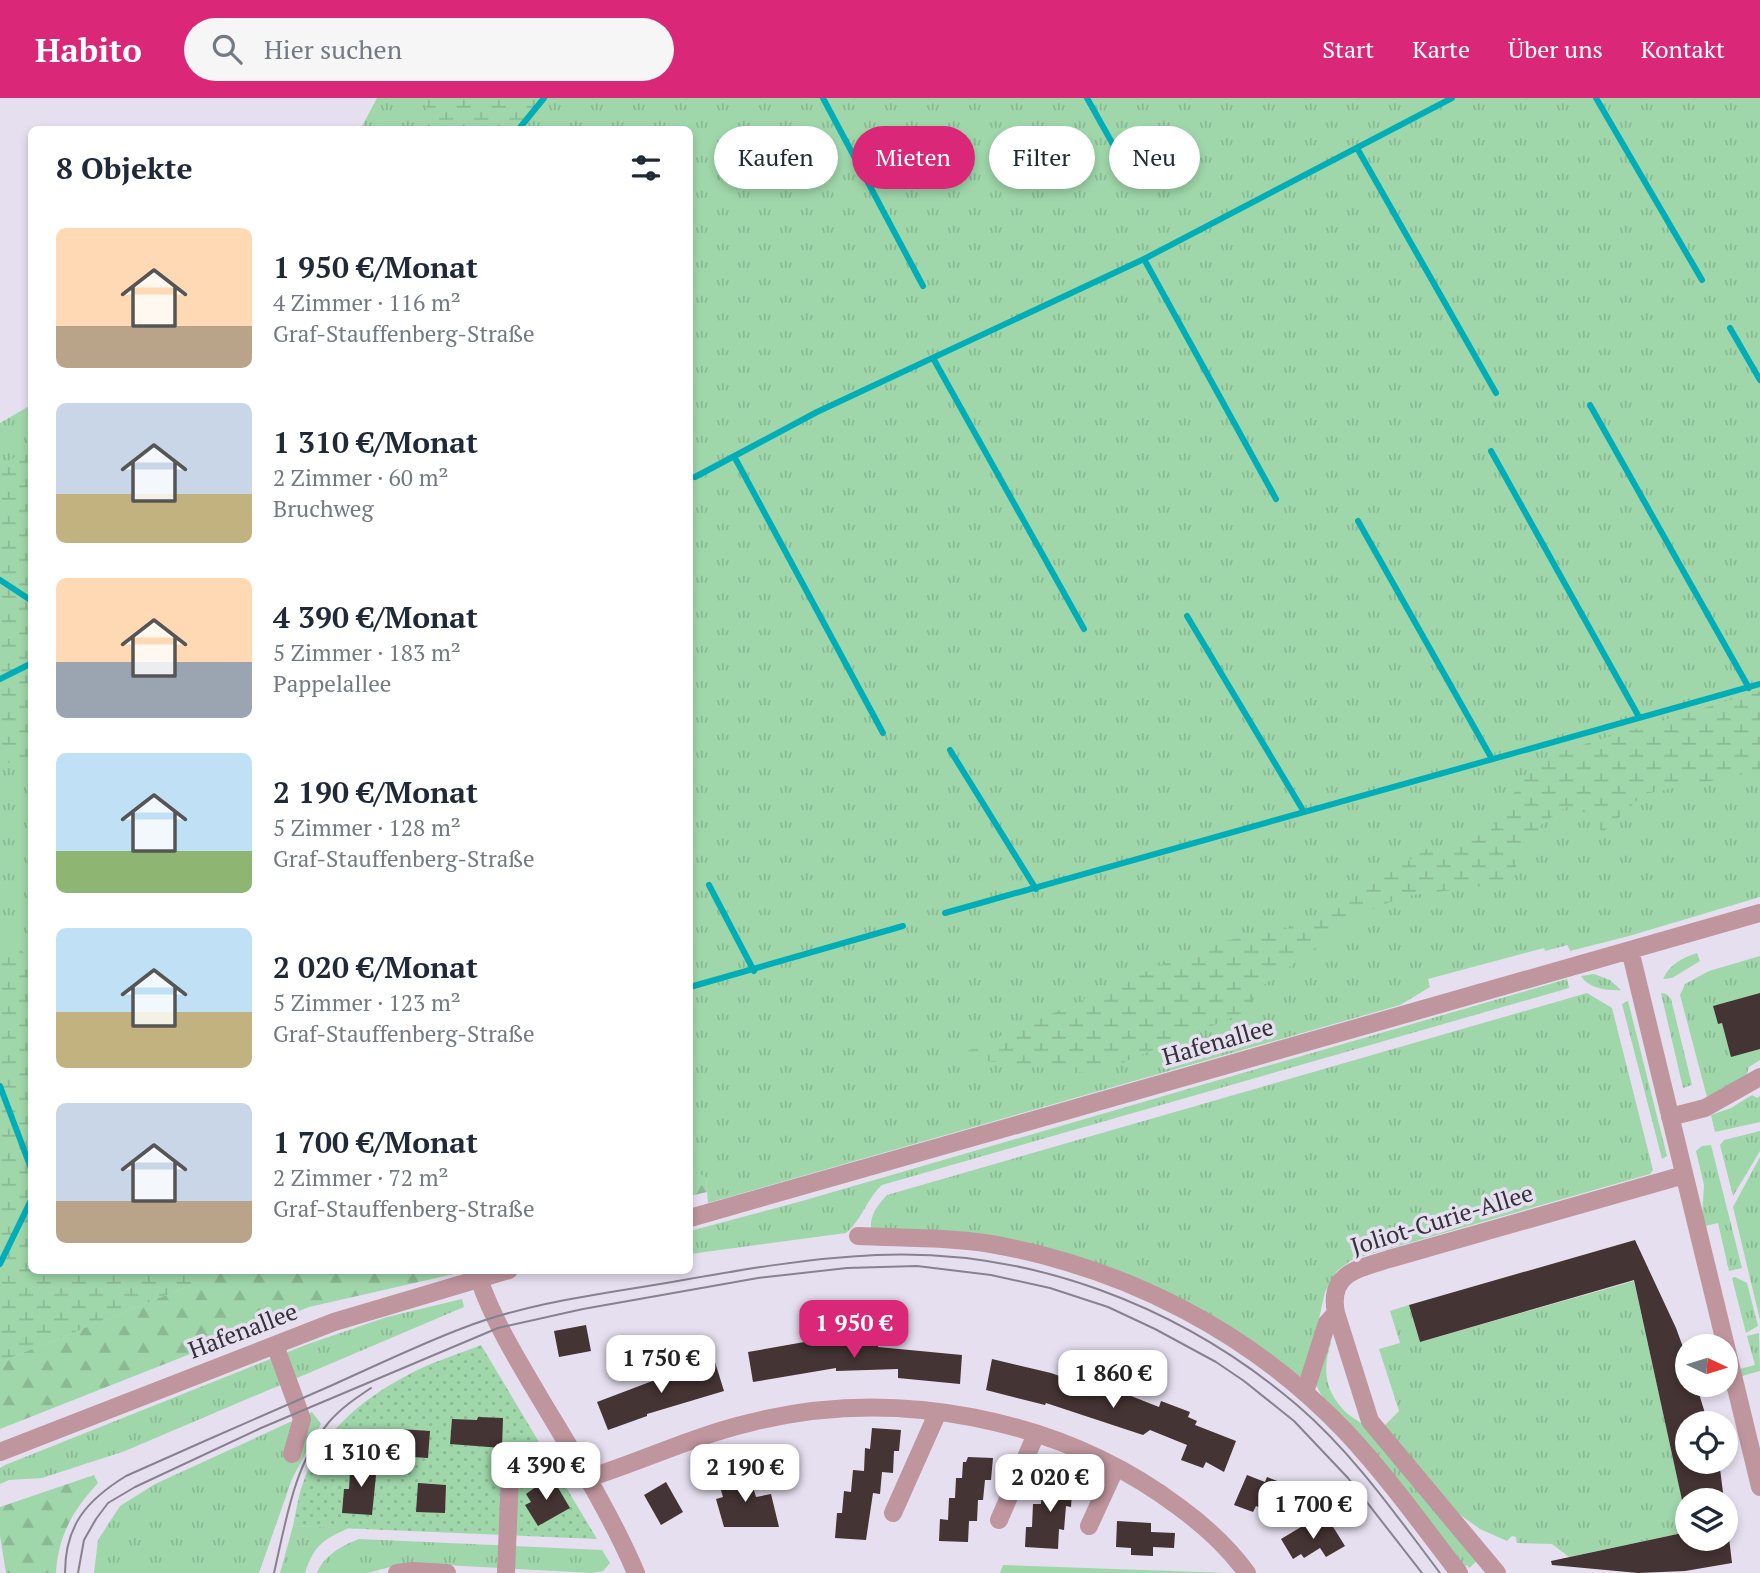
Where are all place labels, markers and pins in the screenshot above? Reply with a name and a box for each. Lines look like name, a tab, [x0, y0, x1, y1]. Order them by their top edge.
pin: 1 950 €	[789, 1300, 919, 1360]
pin: 1 750 €	[596, 1336, 726, 1395]
pin: 1 860 €	[1048, 1350, 1178, 1410]
pin: 1 310 €	[296, 1430, 426, 1489]
pin: 4 390 €	[481, 1442, 611, 1502]
pin: 2 190 €	[680, 1444, 810, 1504]
pin: 2 020 €	[985, 1454, 1115, 1514]
pin: 1 700 €	[1248, 1482, 1378, 1541]

